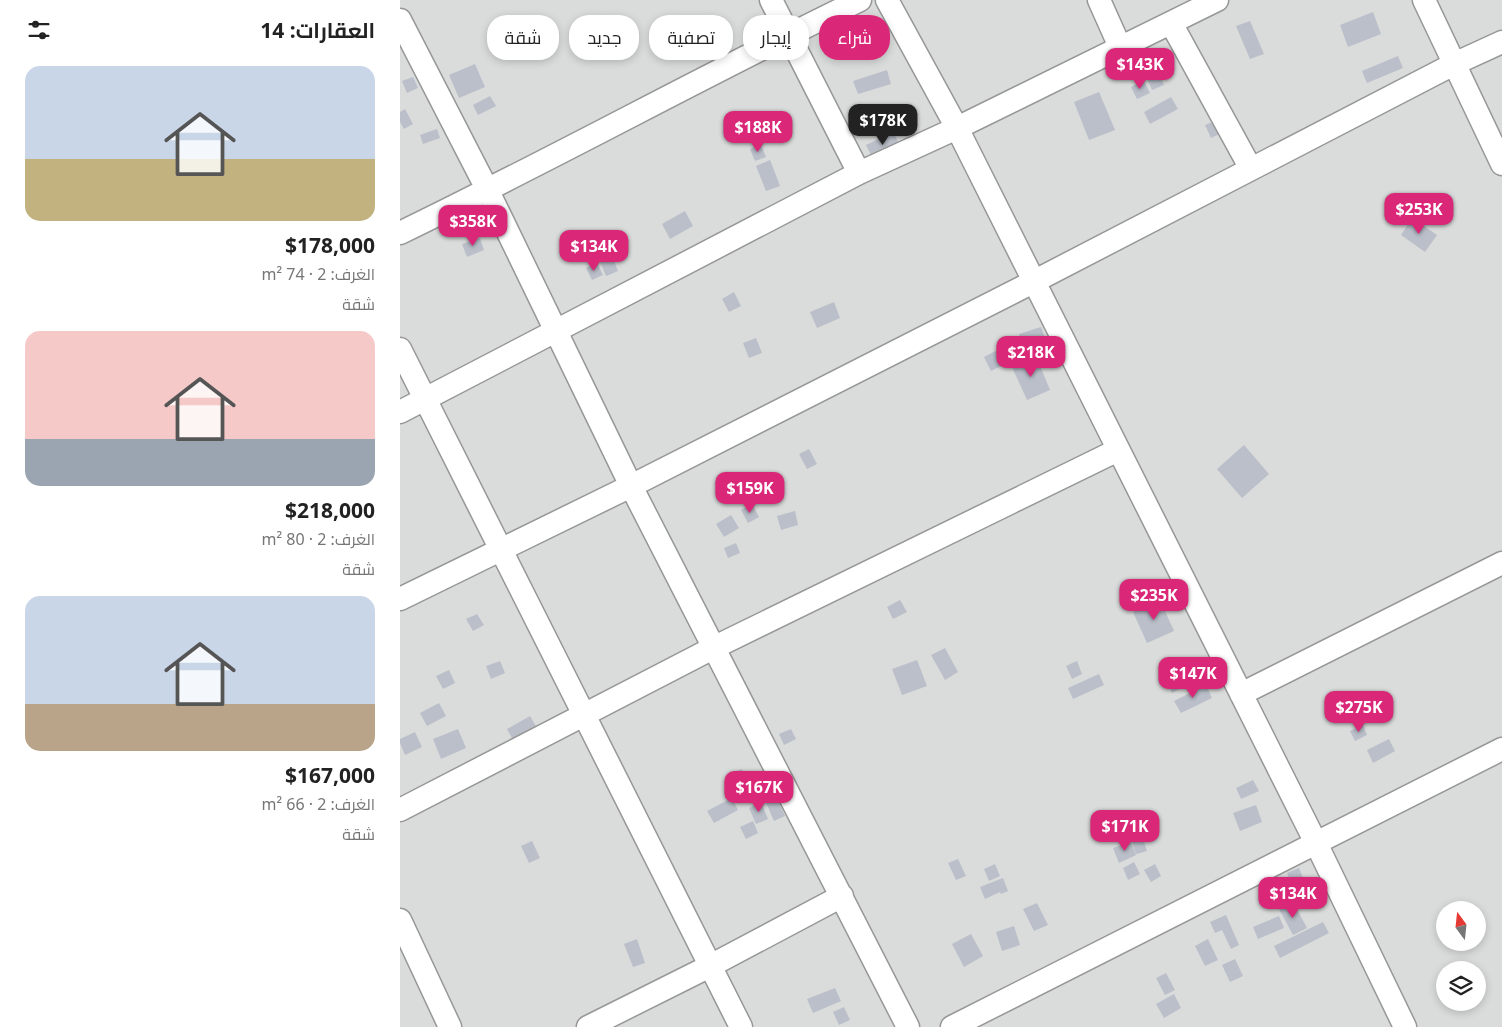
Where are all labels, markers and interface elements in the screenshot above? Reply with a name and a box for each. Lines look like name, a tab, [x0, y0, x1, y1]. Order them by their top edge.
chip: شقة	[487, 15, 559, 60]
chip: جديد	[569, 15, 639, 60]
chip: تصفية	[649, 15, 733, 60]
chip: إيجار	[743, 15, 809, 60]
chip: شراء	[819, 15, 890, 60]
icon: filters	[25, 16, 53, 44]
text: العقارات: 14	[260, 16, 375, 44]
pin: $143K	[1105, 48, 1175, 90]
text: $143K	[1116, 53, 1164, 75]
icon: home	[155, 99, 245, 189]
pin: $178K	[848, 104, 918, 146]
text: $178K	[859, 109, 907, 131]
pin: $188K	[723, 110, 793, 153]
text: $188K	[734, 116, 782, 138]
pin: $253K	[1384, 192, 1454, 235]
text: $253K	[1395, 198, 1443, 220]
pin: $358K	[438, 204, 508, 247]
text: $358K	[449, 210, 497, 232]
pin: $134K	[559, 230, 629, 272]
text: $178,000	[285, 231, 375, 259]
text: $134K	[570, 235, 618, 257]
text: الغرف: 2 · 74 m²	[262, 263, 375, 285]
text: شقة	[342, 293, 375, 315]
pin: $218K	[996, 336, 1066, 378]
text: $218K	[1007, 341, 1055, 363]
icon: home	[155, 364, 245, 454]
pin: $159K	[715, 472, 785, 514]
text: $159K	[726, 477, 774, 499]
text: $218,000	[285, 496, 375, 524]
text: الغرف: 2 · 80 m²	[262, 528, 375, 550]
text: شقة	[342, 558, 375, 580]
pin: $235K	[1119, 578, 1189, 621]
text: $235K	[1130, 584, 1178, 606]
icon: home	[155, 629, 245, 719]
pin: $147K	[1158, 656, 1228, 699]
text: $147K	[1169, 662, 1217, 684]
pin: $275K	[1324, 690, 1394, 733]
text: $275K	[1335, 696, 1383, 718]
text: $167,000	[285, 761, 375, 789]
pin: $167K	[724, 770, 794, 813]
text: $167K	[735, 776, 783, 798]
text: الغرف: 2 · 66 m²	[262, 793, 375, 815]
pin: $171K	[1090, 810, 1160, 852]
text: $171K	[1101, 815, 1149, 837]
text: شقة	[342, 823, 375, 845]
pin: $134K	[1258, 876, 1328, 919]
text: $134K	[1269, 882, 1317, 904]
north arrow	[1436, 901, 1486, 951]
map controls	[1436, 901, 1486, 1011]
button: layers	[1436, 961, 1486, 1011]

